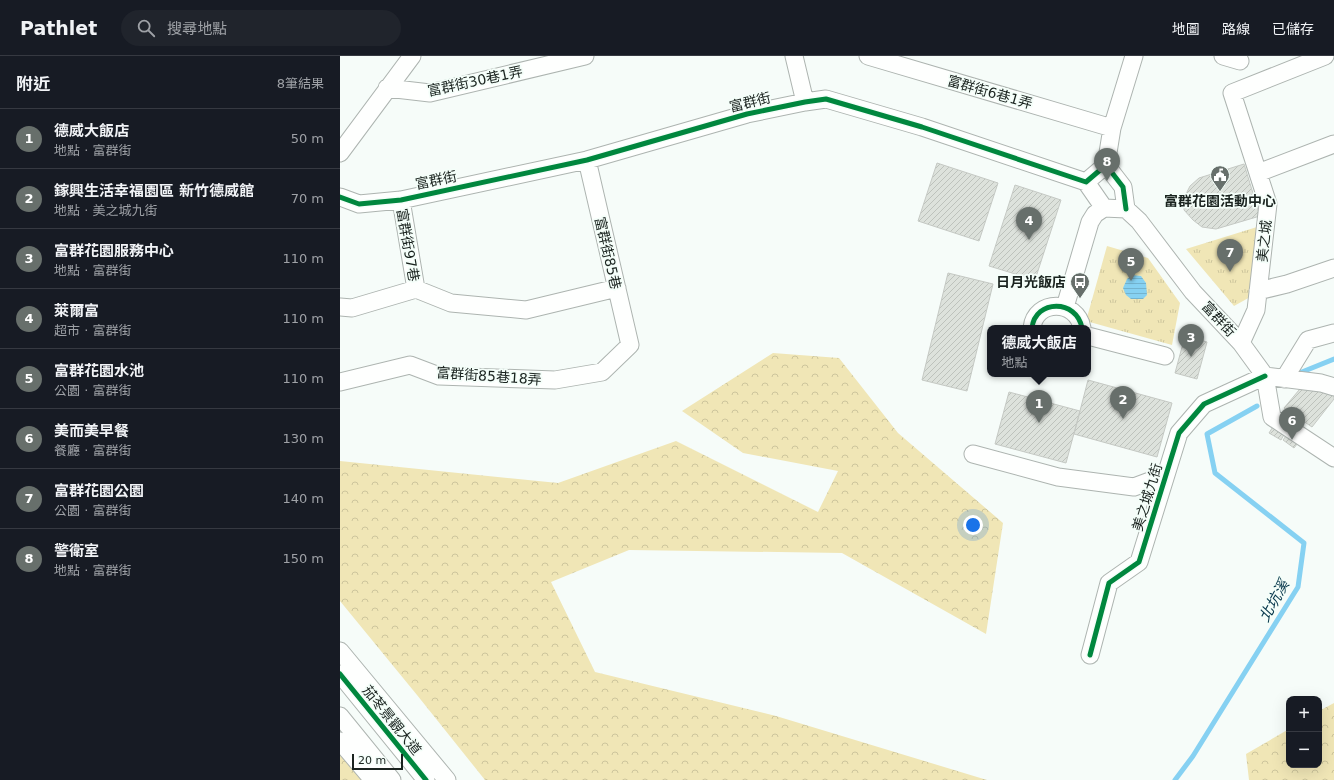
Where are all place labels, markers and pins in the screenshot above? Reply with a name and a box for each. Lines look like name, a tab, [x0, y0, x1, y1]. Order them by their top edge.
pin: 8	[1094, 148, 1120, 181]
public building icon: 富群花園活動中心	[1209, 164, 1231, 192]
place label: 富群花園活動中心	[1164, 193, 1276, 209]
pin: 4	[1016, 207, 1042, 240]
pin: 7	[1217, 239, 1243, 272]
pin: 5	[1118, 248, 1144, 281]
bus stop icon: 日月光飯店	[1069, 271, 1091, 299]
place label: 日月光飯店	[996, 274, 1066, 290]
pin: 3	[1178, 324, 1204, 357]
pin: 2	[1110, 386, 1136, 419]
pin: 1	[1026, 390, 1052, 423]
pin: 6	[1279, 407, 1305, 440]

